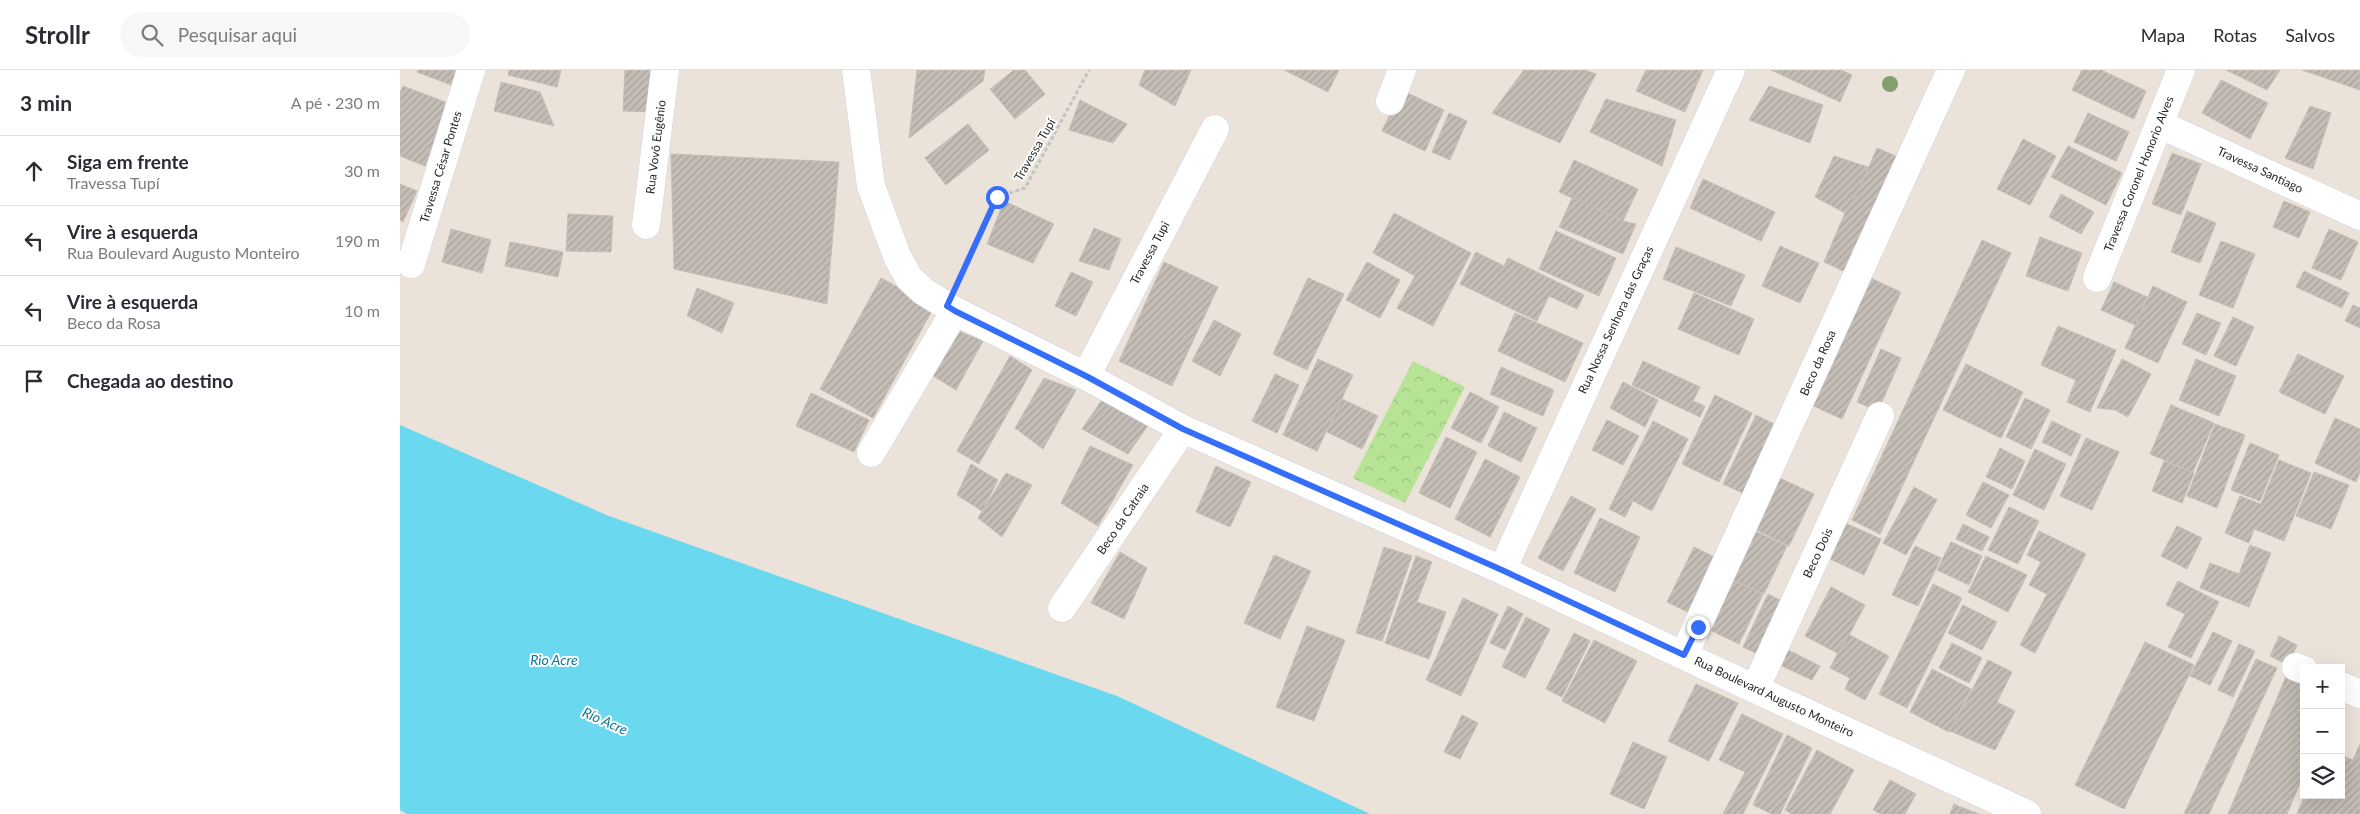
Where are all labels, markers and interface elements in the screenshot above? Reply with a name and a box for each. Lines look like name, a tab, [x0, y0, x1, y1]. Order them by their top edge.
search box	[120, 12, 470, 57]
text: Strollr	[25, 20, 90, 49]
icon: search	[138, 21, 166, 49]
text: Pesquisar aqui	[178, 23, 297, 46]
text: Mapa	[2141, 24, 2185, 46]
text: Rotas	[2213, 24, 2257, 46]
text: Salvos	[2285, 24, 2335, 46]
text: 3 min	[20, 90, 72, 115]
text: A pé · 230 m	[291, 93, 380, 112]
street label: Travessa Coronel Honorio Alves	[2100, 94, 2177, 254]
street label: Rua Vovô Eugênio	[642, 99, 669, 195]
street label: Travessa César Pontes	[416, 109, 465, 225]
street label: Travessa Tupí	[1011, 115, 1059, 184]
street label: Travessa Santiago	[2215, 143, 2306, 196]
text: Siga em frente	[67, 150, 189, 173]
icon: ahead	[20, 157, 48, 185]
text: 30 m	[344, 161, 380, 180]
text: Travessa Tupí	[67, 173, 160, 192]
route start	[986, 186, 1009, 209]
street label: Travessa Tupi	[1127, 218, 1173, 287]
text: Vire à esquerda	[67, 220, 198, 243]
icon: left	[20, 227, 48, 255]
text: 190 m	[335, 231, 380, 250]
text: Rua Boulevard Augusto Monteiro	[67, 243, 300, 262]
street label: Rua Nossa Senhora das Graças	[1575, 244, 1656, 396]
text: Vire à esquerda	[67, 290, 198, 313]
icon: left	[20, 297, 48, 325]
text: 10 m	[344, 301, 380, 320]
text: Beco da Rosa	[67, 313, 161, 332]
street label: Beco da Rosa	[1796, 328, 1839, 398]
icon: arrive	[20, 367, 48, 395]
text: Chegada ao destino	[67, 369, 233, 392]
street label: Beco da Catraia	[1093, 480, 1152, 557]
street label: Beco Dois	[1799, 525, 1836, 580]
route end	[1687, 616, 1710, 639]
water label: Rio Acre	[530, 651, 578, 668]
street label: Rua Boulevard Augusto Monteiro	[1692, 653, 1857, 740]
map controls	[2300, 664, 2345, 799]
button: +	[2300, 664, 2345, 709]
water label: Río Acre	[580, 703, 631, 738]
button: −	[2300, 709, 2345, 754]
button: layers	[2300, 754, 2345, 799]

